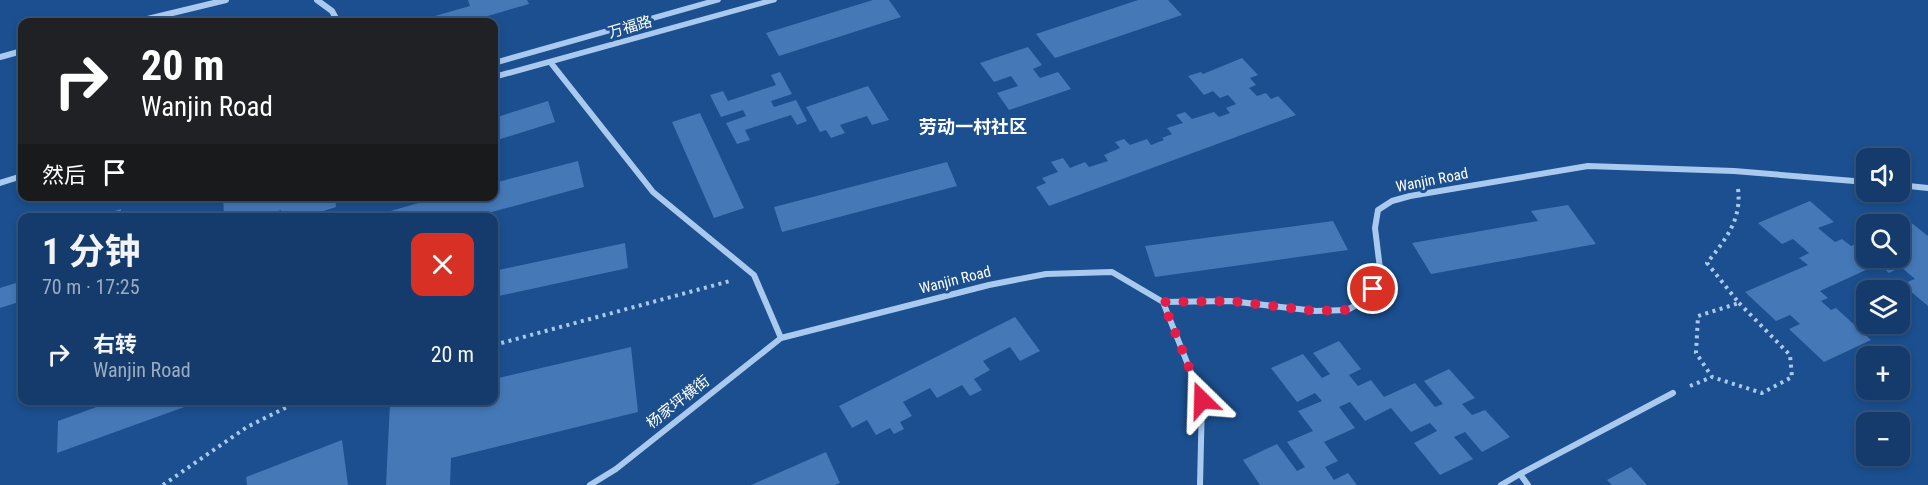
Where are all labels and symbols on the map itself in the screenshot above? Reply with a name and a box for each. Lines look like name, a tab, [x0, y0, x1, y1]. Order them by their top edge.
street label: 万福路	[606, 12, 654, 42]
district label: 劳动一村社区	[919, 116, 1027, 137]
street label: Wanjin Road	[1394, 164, 1470, 196]
street label: Wanjin Road	[917, 262, 993, 298]
pin	[1347, 263, 1398, 314]
position arrow	[1170, 368, 1234, 432]
street label: 杨家坪横街	[643, 372, 713, 432]

